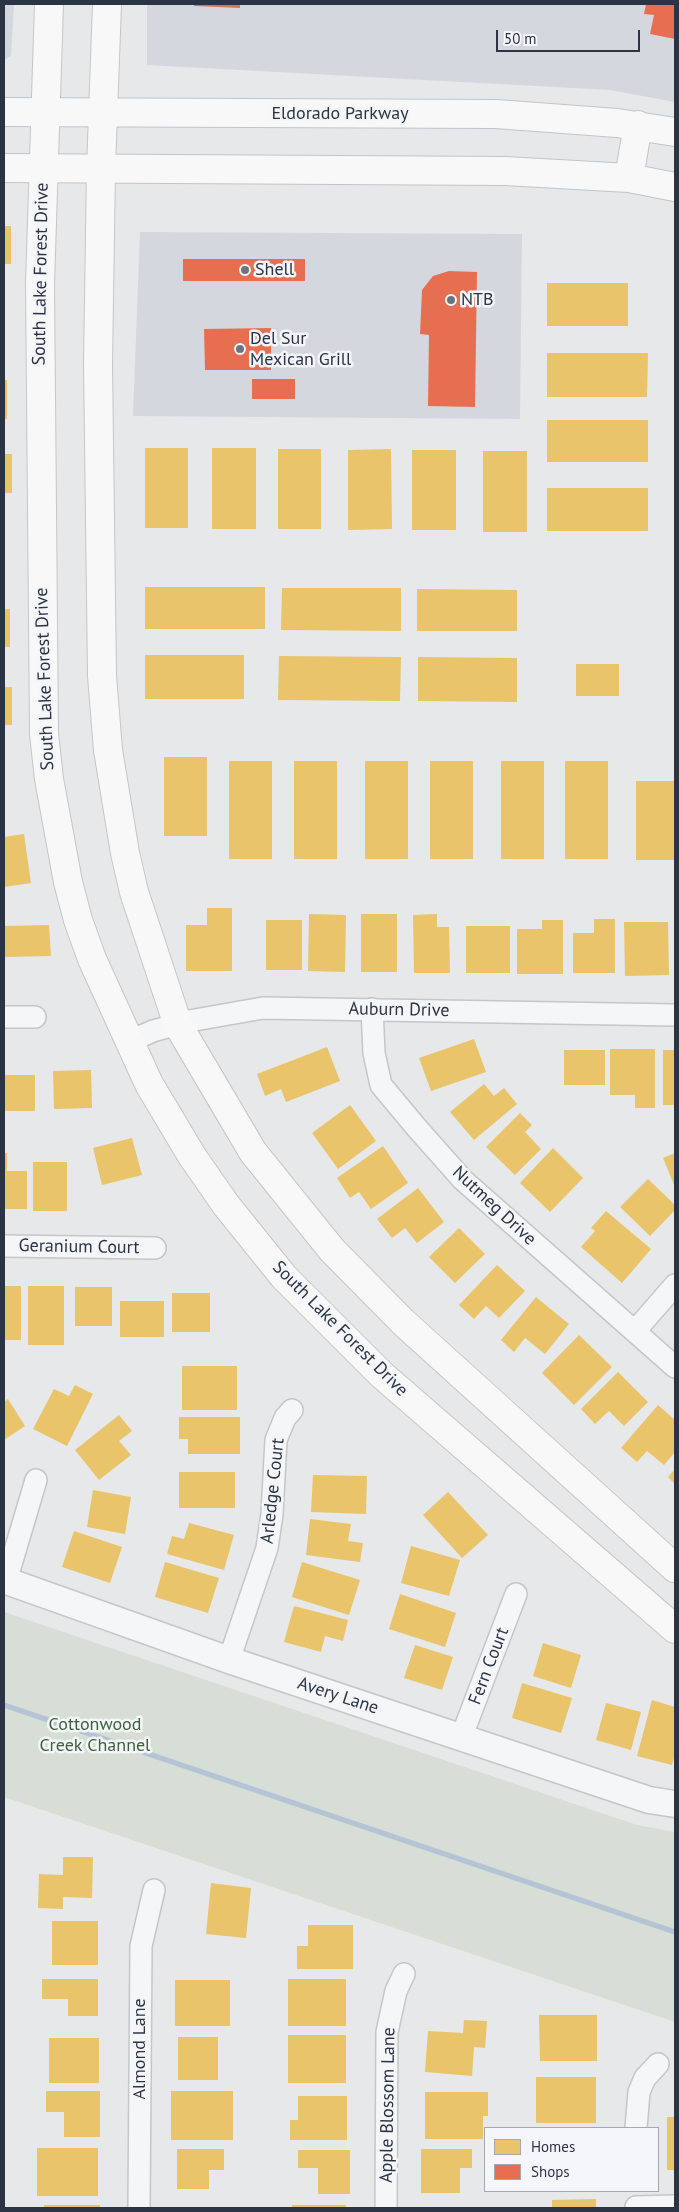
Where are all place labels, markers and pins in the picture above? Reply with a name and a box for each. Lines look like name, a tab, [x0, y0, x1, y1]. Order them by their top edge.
place label: Shell	[255, 259, 294, 281]
marker: Shell	[239, 264, 251, 276]
place label: NTB	[461, 289, 494, 311]
marker: NTB	[445, 294, 457, 306]
place label: Del Sur Mexican Grill	[250, 328, 351, 370]
marker: Del Sur Mexican Grill	[234, 343, 246, 355]

